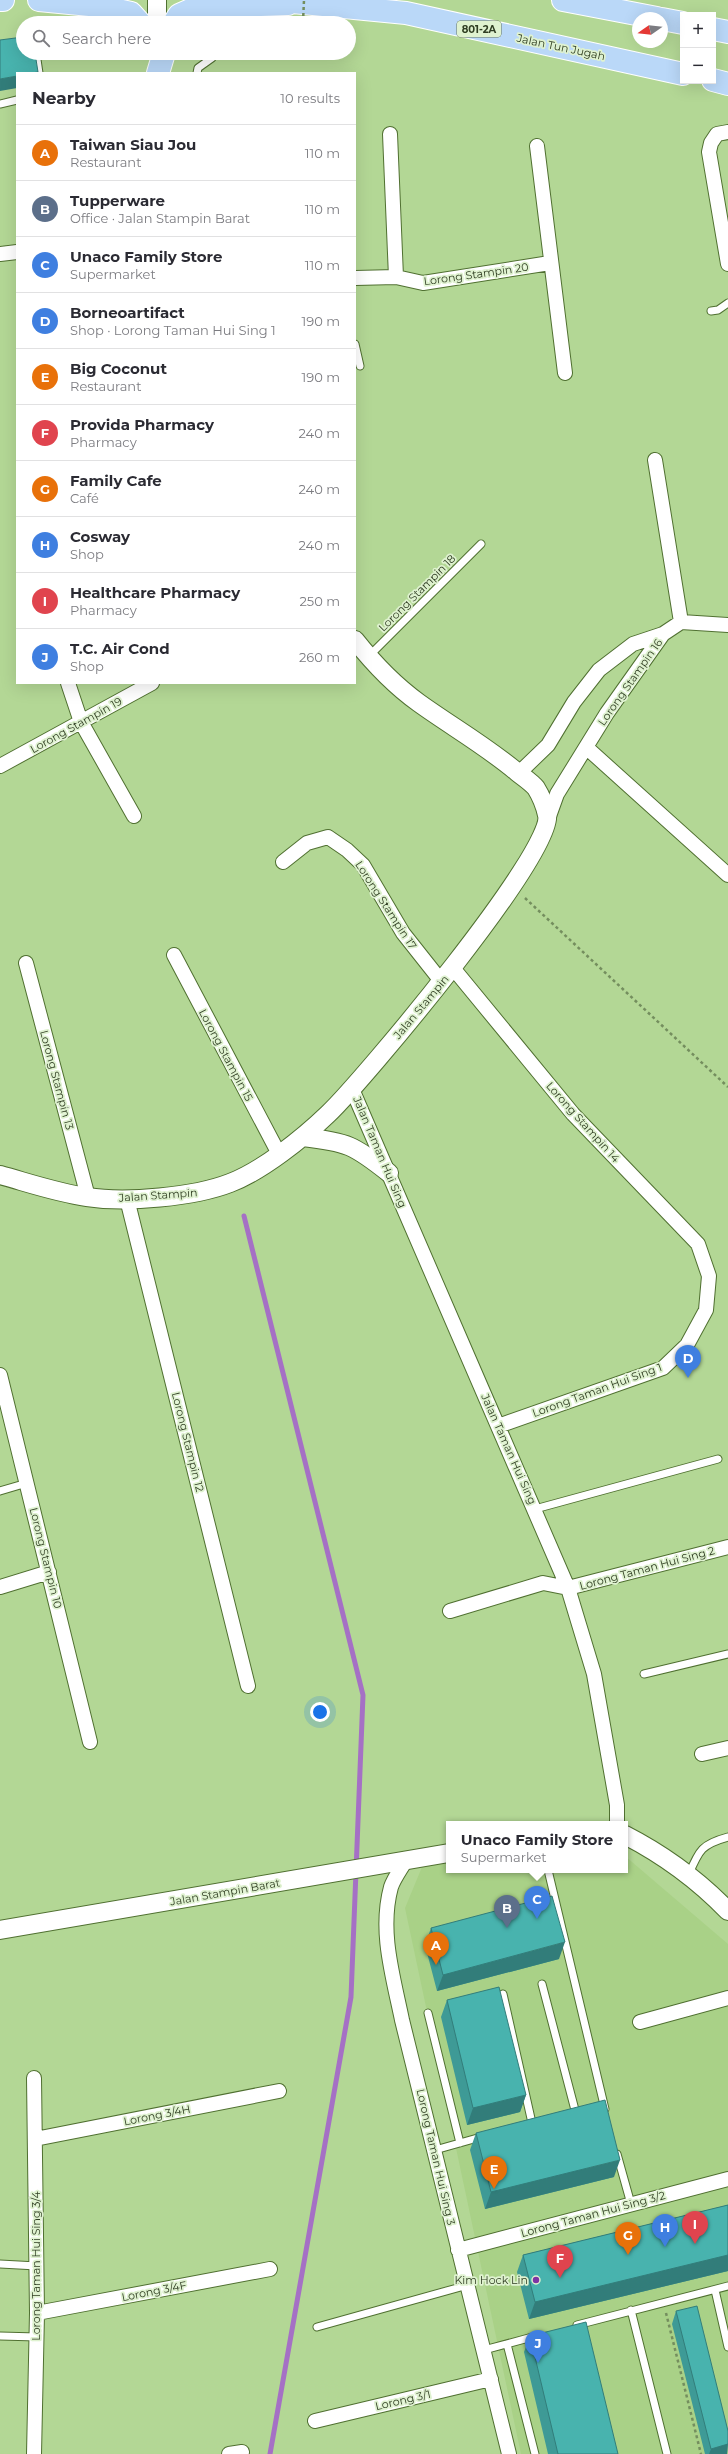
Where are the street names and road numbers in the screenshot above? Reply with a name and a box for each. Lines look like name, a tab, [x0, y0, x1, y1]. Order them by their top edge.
road number: 801-2A	[457, 21, 501, 37]
street label: Jalan Tun Jugah	[515, 31, 606, 63]
street label: Lorong Stampin 20	[423, 260, 529, 288]
street label: Lorong Stampin 18	[376, 552, 458, 634]
street label: Lorong Stampin 16	[595, 636, 665, 728]
street label: Lorong Stampin 19	[28, 694, 125, 756]
street label: Lorong Stampin 17	[352, 858, 420, 952]
street label: Jalan Stampin	[390, 972, 452, 1042]
street label: Lorong Stampin 15	[196, 1006, 256, 1104]
street label: Lorong Stampin 13	[37, 1029, 77, 1131]
street label: Lorong Stampin 14	[543, 1079, 623, 1166]
street label: Jalan Taman Hui Sing	[350, 1093, 410, 1210]
street label: Jalan Stampin	[117, 1185, 198, 1205]
street label: Lorong Taman Hui Sing 1	[530, 1360, 664, 1420]
street label: Lorong Stampin 12	[169, 1391, 207, 1493]
street label: Jalan Taman Hui Sing	[478, 1391, 540, 1506]
street label: Lorong Stampin 10	[27, 1506, 65, 1610]
street label: Lorong Taman Hui Sing 2	[578, 1543, 716, 1593]
street label: Jalan Stampin Barat	[168, 1875, 282, 1909]
street label: Lorong Taman Hui Sing 3	[414, 2088, 458, 2226]
street label: Lorong 3/4H	[122, 2102, 192, 2128]
street label: Lorong Taman Hui Sing 3/2	[519, 2188, 667, 2240]
street label: Lorong Taman Hui Sing 3/4	[29, 2191, 43, 2341]
street label: Lorong 3/4F	[120, 2278, 188, 2304]
street label: Lorong 3/1	[374, 2387, 432, 2413]

